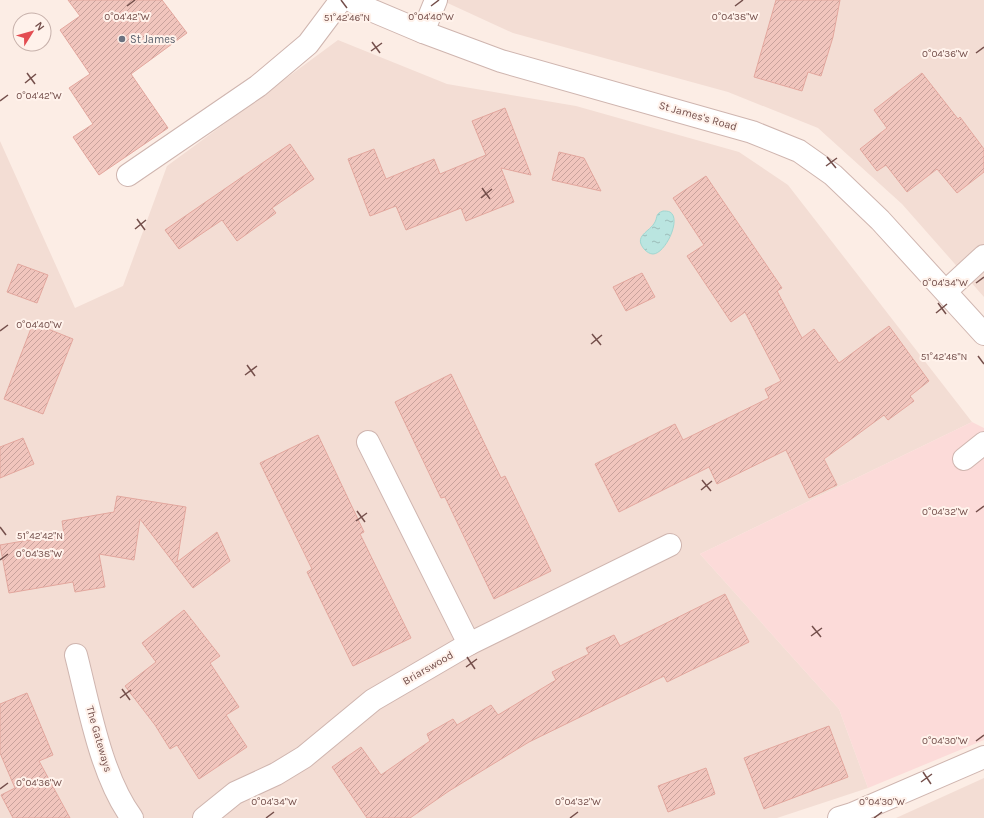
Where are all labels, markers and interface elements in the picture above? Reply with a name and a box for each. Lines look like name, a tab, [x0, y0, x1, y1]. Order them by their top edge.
text: 0°04'42"W	[104, 11, 150, 23]
text: 0°04'40"W	[408, 11, 454, 23]
text: 0°04'38"W	[712, 11, 758, 23]
north arrow	[12, 12, 52, 52]
text: 51°42'46"N	[324, 12, 370, 24]
text: N	[32, 19, 47, 33]
place label: St James	[130, 33, 176, 46]
marker: St James	[117, 34, 127, 44]
text: 0°04'36"W	[922, 48, 968, 60]
text: 0°04'42"W	[16, 90, 62, 102]
street label: St James's Road	[657, 99, 739, 133]
text: 0°04'34"W	[922, 277, 968, 289]
text: 0°04'40"W	[16, 319, 62, 331]
text: 51°42'48"N	[921, 351, 967, 363]
text: 0°04'32"W	[922, 506, 968, 518]
text: 51°42'42"N	[17, 530, 63, 542]
text: 0°04'38"W	[16, 548, 62, 560]
street label: Briarswood	[400, 648, 456, 688]
street label: The Gateways	[83, 704, 115, 774]
text: 0°04'30"W	[922, 735, 968, 747]
text: 0°04'36"W	[16, 777, 62, 789]
text: 0°04'34"W	[251, 796, 297, 808]
text: 0°04'32"W	[555, 796, 601, 808]
text: 0°04'30"W	[859, 796, 905, 808]

